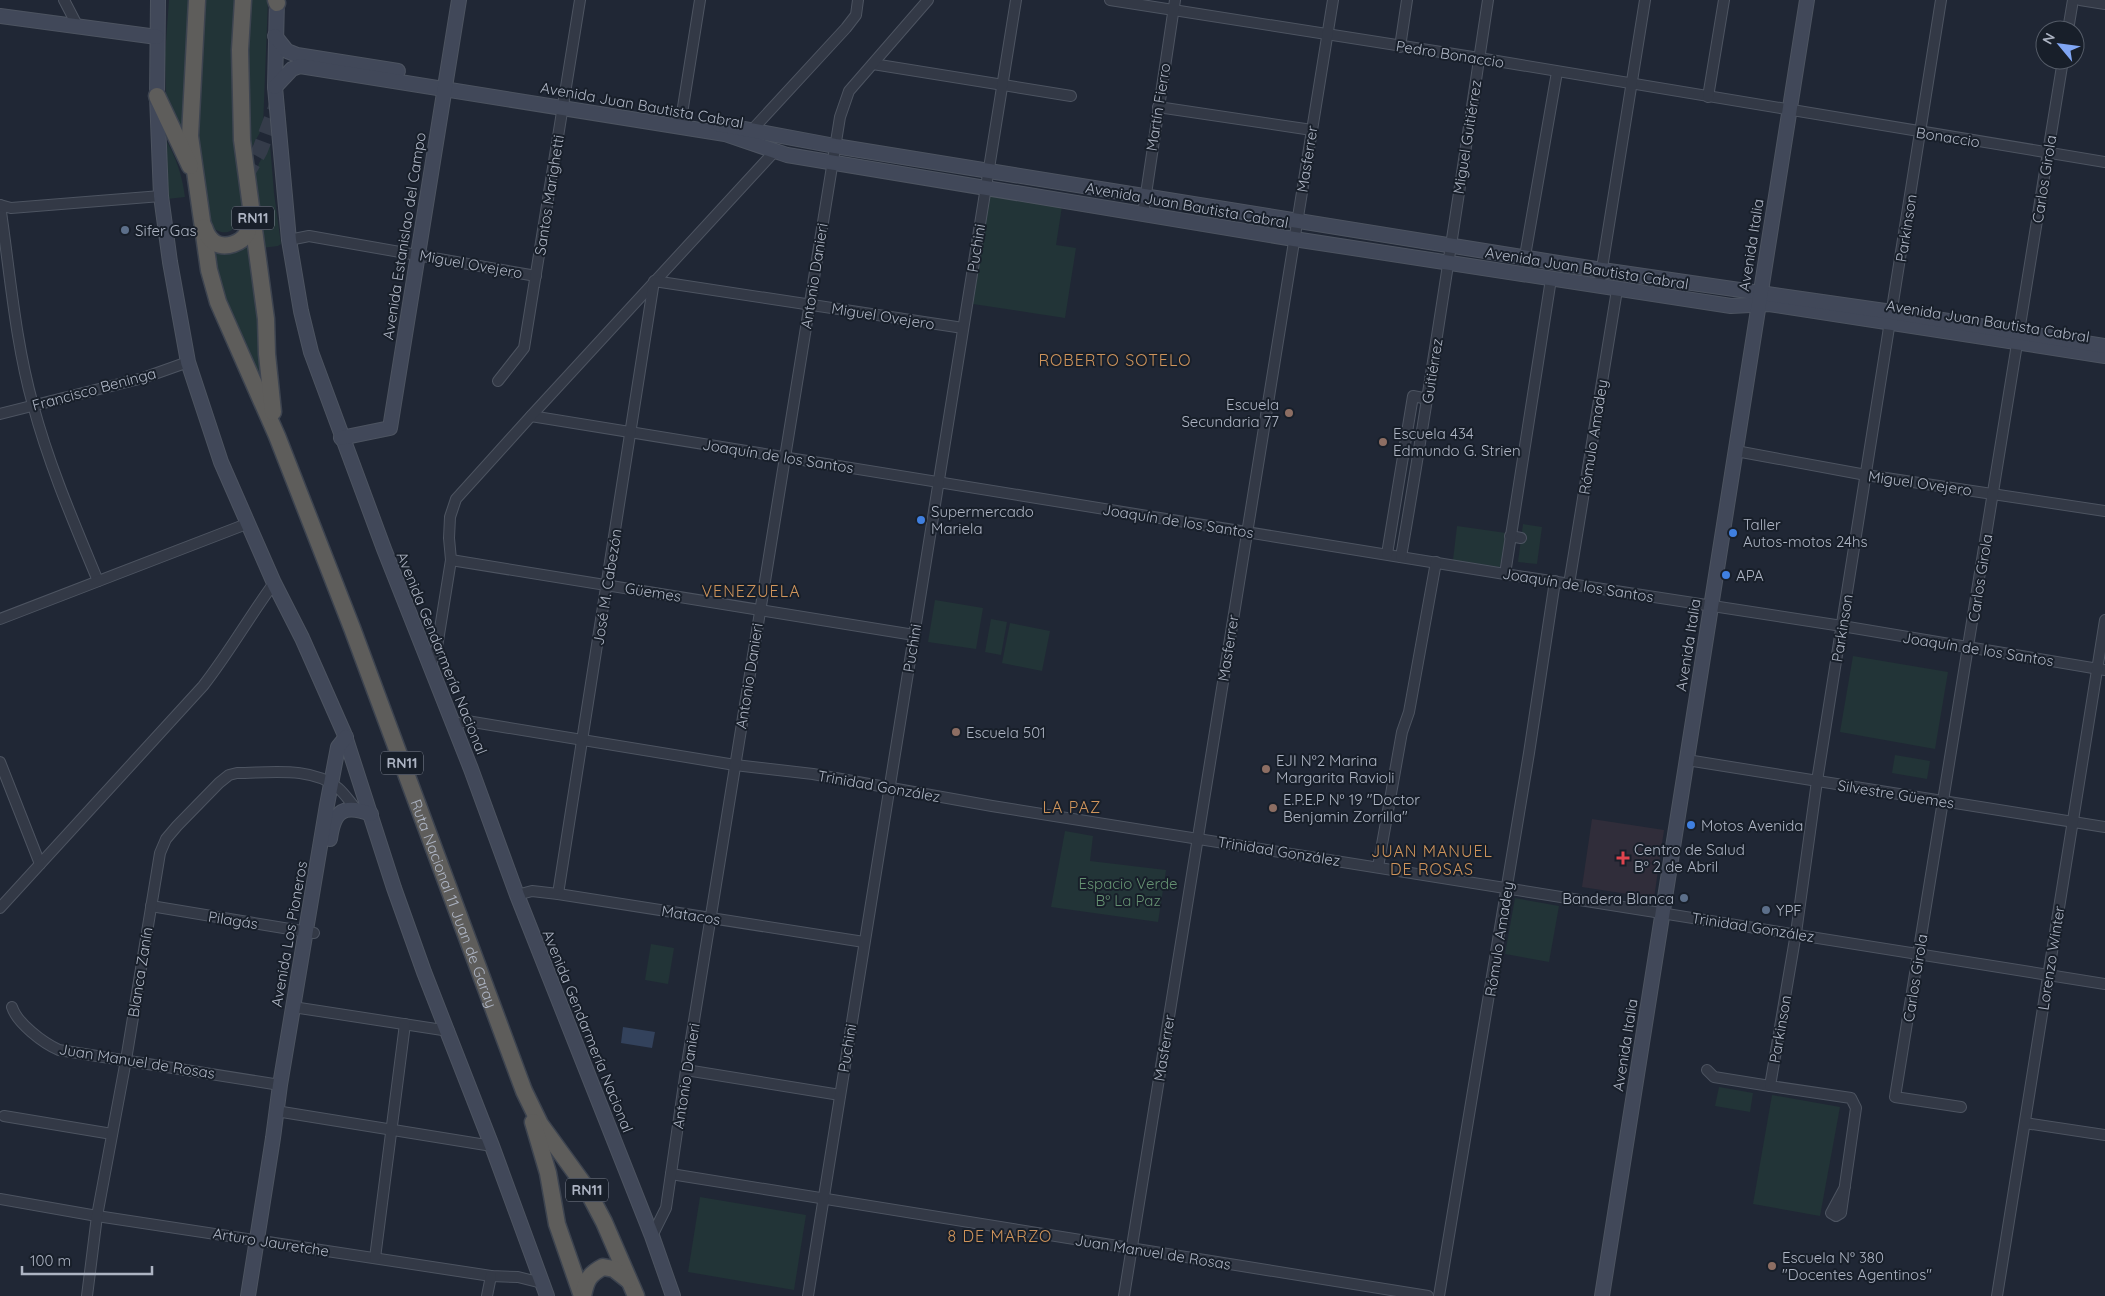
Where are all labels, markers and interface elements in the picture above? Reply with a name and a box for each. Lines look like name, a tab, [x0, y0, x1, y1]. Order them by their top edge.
north arrow	[2035, 20, 2085, 70]
text: N	[2038, 30, 2059, 48]
street label: Pedro Bonaccio	[1395, 36, 1505, 72]
street label: Martín Fierro	[1142, 62, 1174, 152]
street label: Avenida Juan Bautista Cabral	[539, 78, 745, 132]
street label: Miguel Guitiérrez	[1449, 79, 1485, 195]
street label: Bonaccio	[1915, 123, 1981, 151]
street label: Masferrer	[1292, 124, 1322, 194]
street label: Avenida Estanislao del Campo	[378, 131, 430, 341]
street label: Santos Marighetti	[530, 133, 568, 257]
street label: Carlos Girola	[2028, 134, 2060, 224]
street label: Avenida Juan Bautista Cabral	[1084, 178, 1290, 232]
street label: Parkinson	[1891, 193, 1921, 263]
street label: Avenida Italia	[1734, 197, 1768, 293]
road number: RN11	[232, 207, 274, 230]
place label: Sifer Gas	[135, 221, 197, 240]
street label: Antonio Danieri	[796, 222, 832, 330]
street label: Puchini	[963, 222, 989, 274]
marker: Sifer Gas	[119, 224, 131, 236]
street label: Avenida Juan Bautista Cabral	[1484, 243, 1690, 293]
street label: Miguel Ovejero	[418, 246, 524, 282]
street label: Avenida Juan Bautista Cabral	[1885, 296, 2091, 346]
street label: Miguel Ovejero	[830, 298, 936, 334]
street label: Guitiérrez	[1417, 337, 1447, 405]
district label: ROBERTO SOTELO	[1038, 350, 1192, 370]
street label: Francisco Beninga	[30, 363, 158, 415]
street label: Rómulo Amadey	[1575, 378, 1611, 496]
place label: Escuela Secundaria 77	[1181, 395, 1279, 431]
marker: Escuela Secundaria 77	[1283, 407, 1295, 419]
place label: Escuela 434 Edmundo G. Strien	[1393, 424, 1521, 460]
street label: Joaquín de los Santos	[701, 435, 855, 477]
marker: Escuela 434 Edmundo G. Strien	[1377, 436, 1389, 448]
street label: Miguel Ovejero	[1867, 466, 1973, 500]
street label: Joaquín de los Santos	[1101, 500, 1255, 542]
place label: Supermercado Mariela	[931, 502, 1034, 538]
marker: Supermercado Mariela	[915, 514, 927, 526]
place label: Taller Autos-motos 24hs	[1743, 515, 1868, 551]
street label: José M. Cabezón	[588, 527, 626, 647]
marker: Taller Autos-motos 24hs	[1727, 527, 1739, 539]
street label: Carlos Girola	[1964, 533, 1996, 623]
street label: Avenida Gendarmería Nacional	[393, 549, 491, 757]
street label: Joaquín de los Santos	[1501, 564, 1655, 606]
place label: APA	[1736, 566, 1764, 585]
marker: APA	[1720, 569, 1732, 581]
street label: Güemes	[624, 578, 682, 606]
district label: VENEZUELA	[701, 581, 801, 601]
street label: Parkinson	[1827, 593, 1857, 663]
street label: Avenida Italia	[1671, 597, 1705, 693]
street label: Masferrer	[1213, 613, 1243, 683]
street label: Antonio Danieri	[731, 622, 767, 730]
street label: Puchini	[899, 622, 925, 674]
street label: Joaquín de los Santos	[1901, 628, 2055, 670]
place label: Escuela 501	[966, 723, 1046, 742]
marker: Escuela 501	[950, 726, 962, 738]
road number: RN11	[381, 751, 423, 774]
place label: EJI N°2 Marina Margarita Ravioli	[1276, 751, 1395, 787]
marker: EJI N°2 Marina Margarita Ravioli	[1260, 763, 1272, 775]
street label: Trinidad González	[816, 766, 942, 806]
street label: Silvestre Güemes	[1836, 775, 1956, 813]
place label: E.P.E.P N° 19 "Doctor Benjamin Zorrilla"	[1283, 790, 1420, 826]
street label: Ruta Nacional 11 Juan de Garay	[407, 796, 502, 1010]
district label: LA PAZ	[1043, 797, 1101, 817]
marker: E.P.E.P N° 19 "Doctor Benjamin Zorrilla"	[1267, 802, 1279, 814]
place label: Motos Avenida	[1701, 816, 1803, 835]
marker: Motos Avenida	[1685, 819, 1697, 831]
street label: Trinidad González	[1216, 832, 1342, 870]
place label: Centro de Salud B° 2 de Abril	[1634, 840, 1745, 876]
district label: JUAN MANUEL DE ROSAS	[1371, 841, 1493, 879]
marker: Centro de Salud B° 2 de Abril	[1616, 851, 1630, 865]
street label: Avenida Los Pioneros	[267, 860, 311, 1008]
park label: Espacio Verde B° La Paz	[1079, 874, 1178, 910]
street label: Rómulo Amadey	[1481, 880, 1517, 998]
place label: Bandera Blanca	[1562, 889, 1674, 908]
marker: Bandera Blanca	[1678, 892, 1690, 904]
street label: Matacos	[660, 901, 722, 929]
place label: YPF	[1776, 901, 1802, 920]
marker: YPF	[1760, 904, 1772, 916]
street label: Lorenzo Winter	[2033, 904, 2069, 1012]
street label: Pilagás	[207, 907, 259, 933]
street label: Trinidad González	[1690, 908, 1816, 946]
street label: Blanca Zanín	[123, 925, 157, 1019]
street label: Avenida Gendarmería Nacional	[539, 927, 637, 1135]
street label: Carlos Girola	[1899, 933, 1931, 1023]
street label: Parkinson	[1765, 994, 1795, 1064]
street label: Avenida Italia	[1608, 997, 1642, 1093]
street label: Masferrer	[1149, 1013, 1179, 1083]
street label: Antonio Danieri	[668, 1022, 704, 1130]
street label: Puchini	[834, 1022, 860, 1074]
street label: Juan Manuel de Rosas	[58, 1039, 216, 1083]
road number: RN11	[566, 1178, 608, 1202]
street label: Arturo Jauretche	[212, 1223, 330, 1261]
district label: 8 DE MARZO	[948, 1226, 1052, 1246]
street label: Juan Manuel de Rosas	[1074, 1230, 1232, 1274]
scale bar	[22, 1244, 152, 1276]
place label: Escuela N° 380 "Docentes Agentinos"	[1782, 1248, 1932, 1284]
text: 100 m	[30, 1251, 71, 1270]
marker: Escuela N° 380 "Docentes Agentinos"	[1766, 1260, 1778, 1272]

